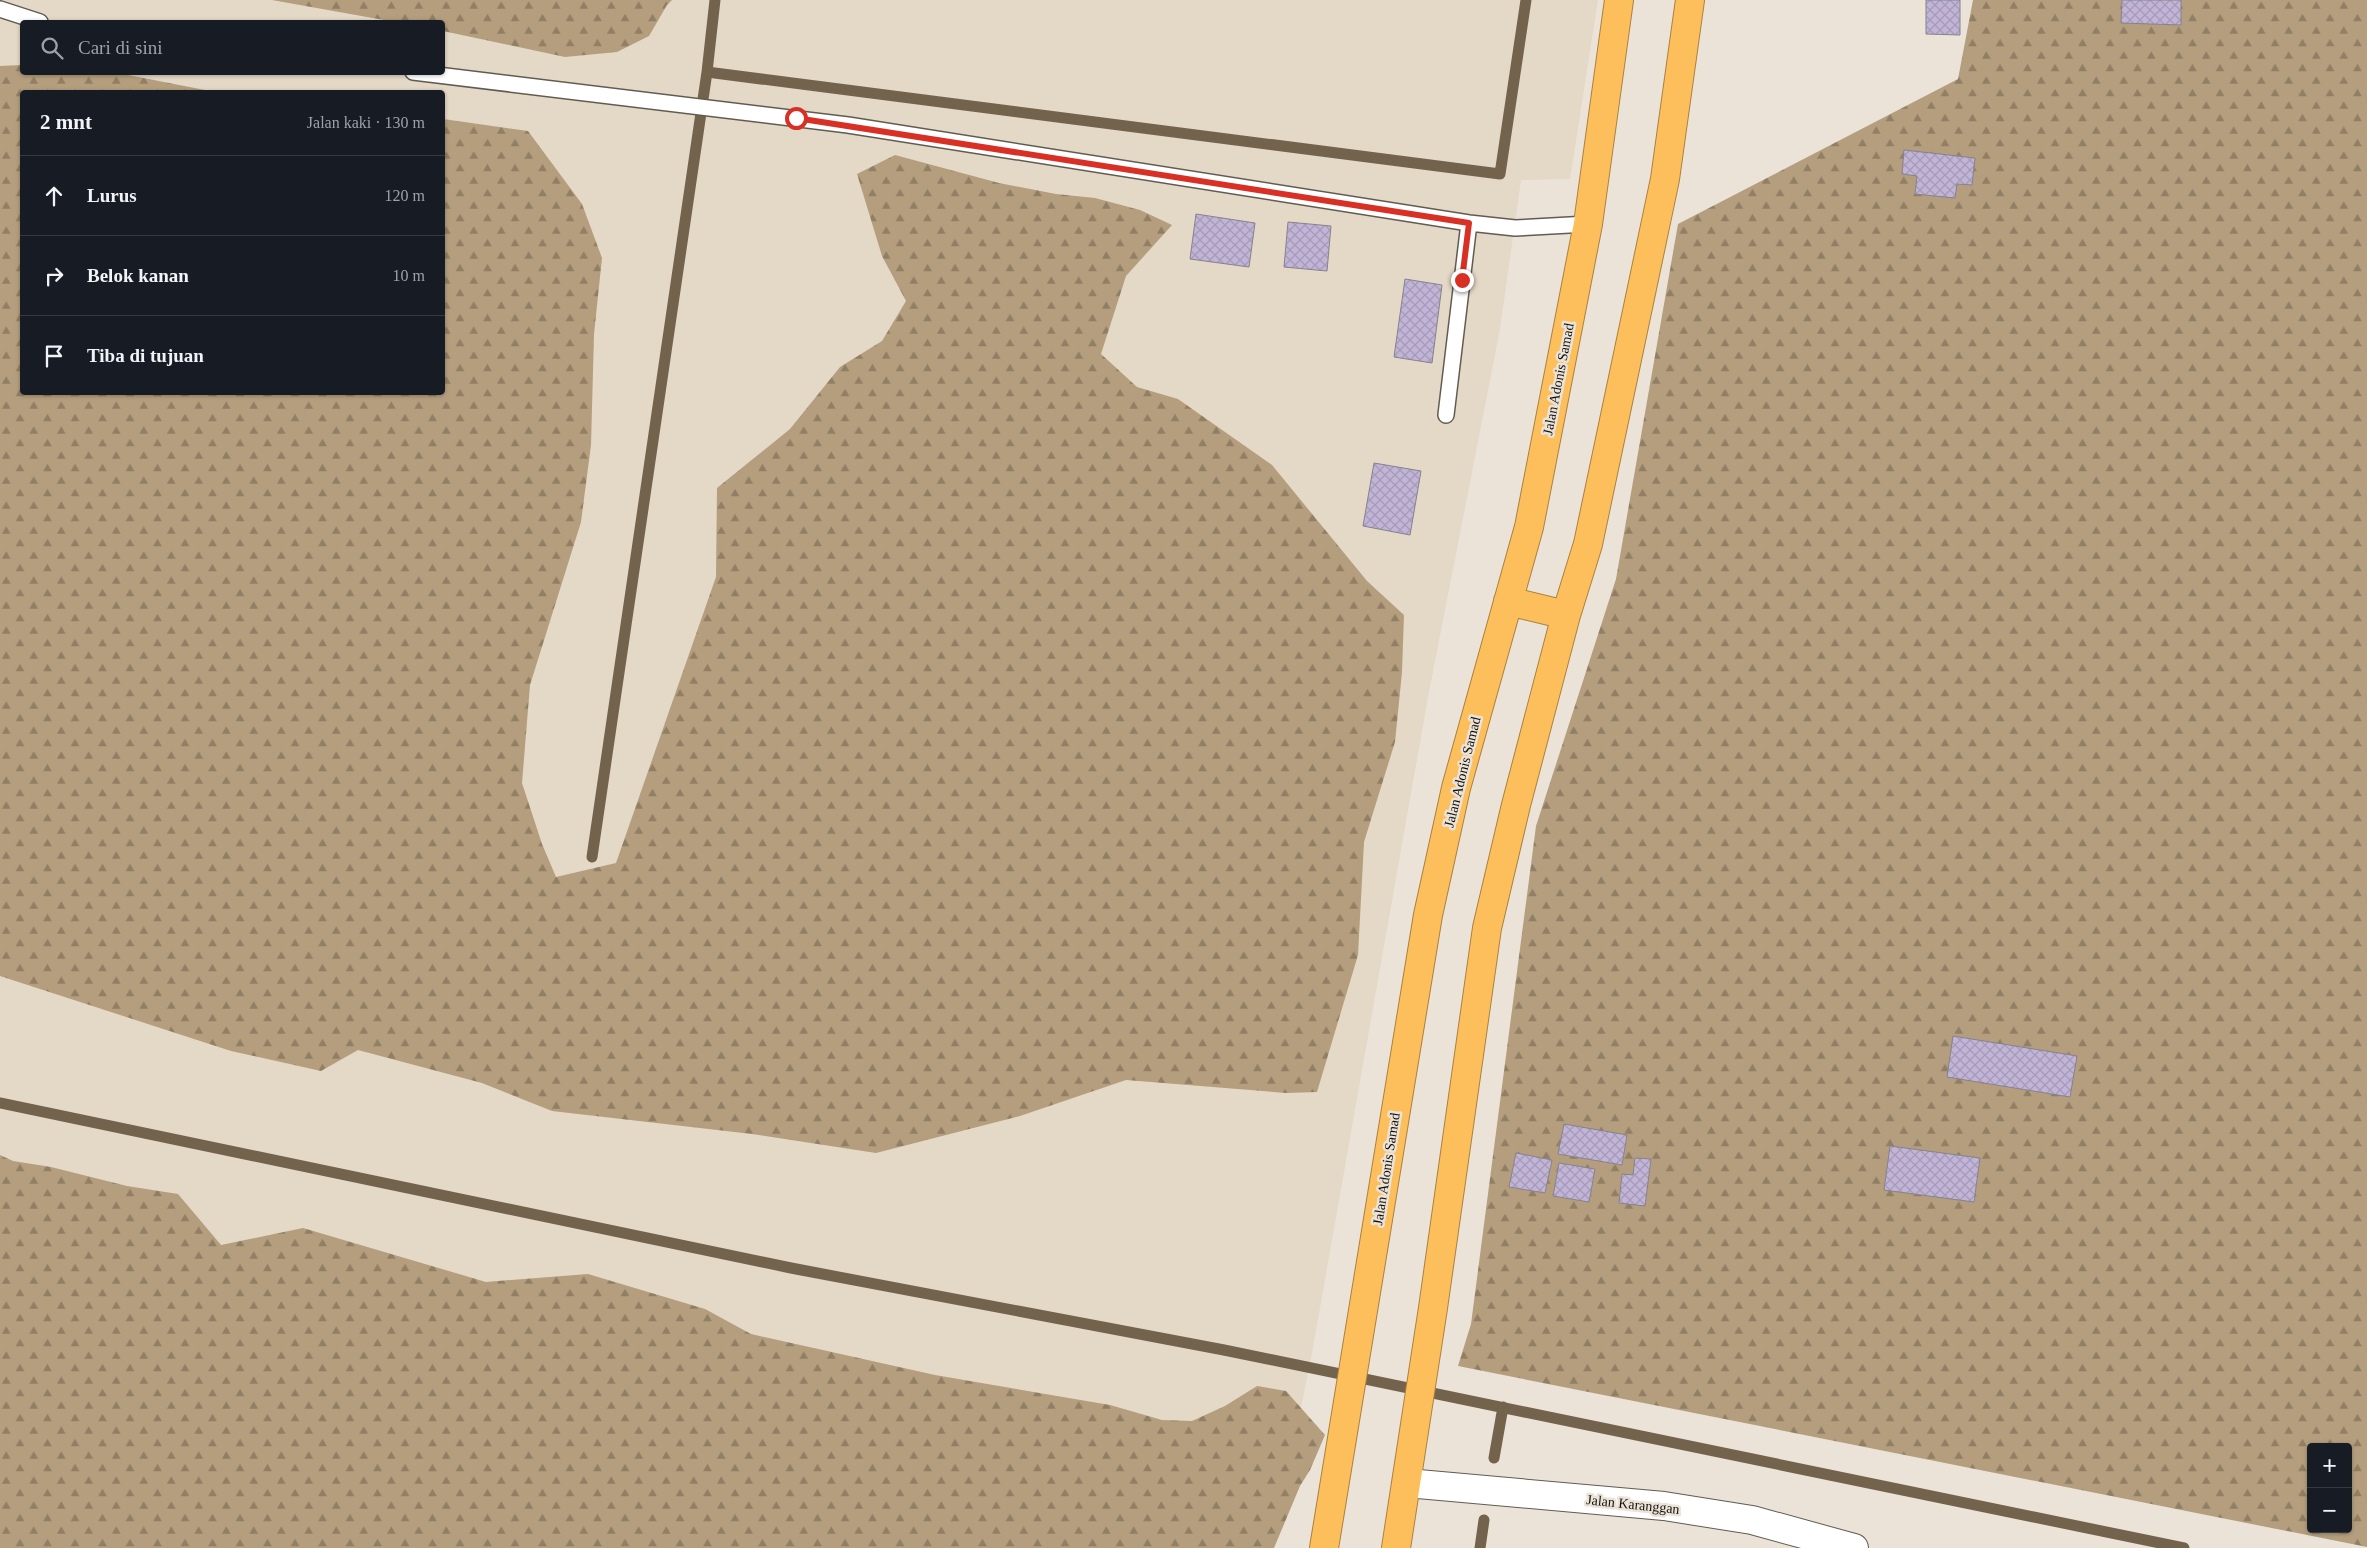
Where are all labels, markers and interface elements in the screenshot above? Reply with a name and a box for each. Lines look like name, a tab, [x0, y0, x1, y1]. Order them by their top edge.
search box	[20, 20, 445, 75]
icon: search	[38, 34, 66, 62]
text: Cari di sini	[78, 37, 162, 58]
route start	[785, 107, 808, 130]
text: 2 mnt	[40, 110, 92, 134]
text: Jalan kaki · 130 m	[307, 114, 425, 131]
icon: ahead	[40, 182, 68, 210]
text: Lurus	[87, 185, 137, 206]
text: 120 m	[385, 187, 425, 204]
icon: right	[40, 262, 68, 290]
text: Belok kanan	[87, 265, 189, 286]
text: 10 m	[393, 267, 425, 284]
route end	[1451, 269, 1474, 292]
street label: Jalan Adonis Samad	[1540, 322, 1577, 436]
icon: arrive	[40, 342, 68, 370]
text: Tiba di tujuan	[87, 345, 204, 366]
street label: Jalan Adonis Samad	[1441, 715, 1483, 829]
street label: Jalan Adonis Samad	[1370, 1112, 1403, 1226]
map controls	[2307, 1443, 2352, 1533]
button: +	[2307, 1443, 2352, 1488]
button: −	[2307, 1488, 2352, 1533]
street label: Jalan Karanggan	[1586, 1492, 1680, 1517]

